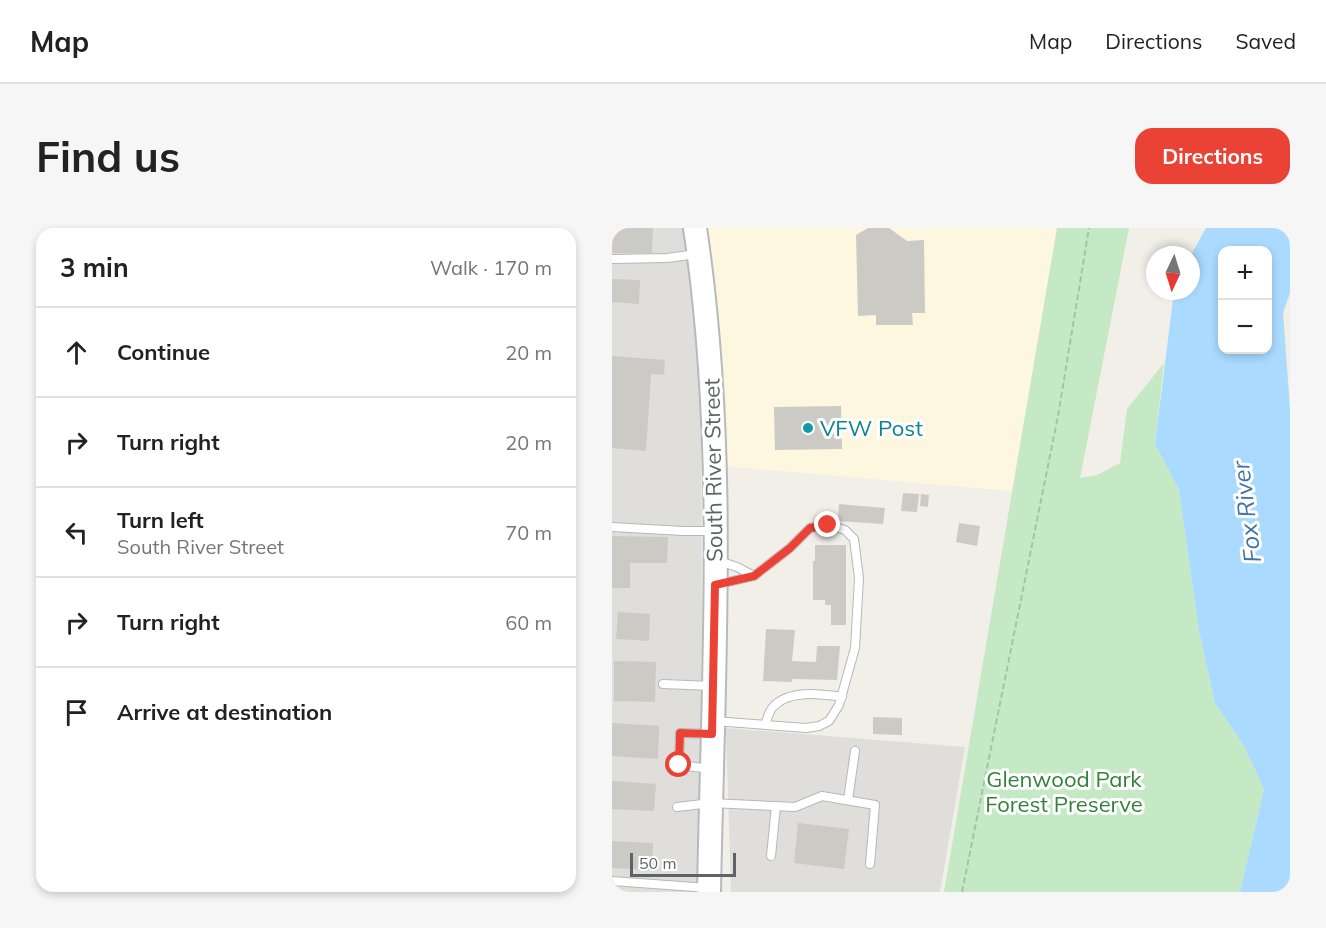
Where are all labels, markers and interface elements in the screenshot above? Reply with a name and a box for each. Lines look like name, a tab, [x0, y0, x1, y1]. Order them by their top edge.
text: Map	[30, 24, 89, 59]
text: Map	[1029, 28, 1072, 54]
text: Directions	[1105, 28, 1202, 54]
text: Saved	[1235, 28, 1296, 54]
button: Directions	[1135, 128, 1290, 184]
text: Find us	[36, 130, 180, 183]
north arrow	[1146, 246, 1200, 300]
map controls	[1218, 246, 1272, 354]
button: +	[1218, 246, 1272, 300]
text: 3 min	[60, 251, 129, 284]
text: Walk · 170 m	[430, 255, 552, 280]
button: −	[1218, 300, 1272, 354]
icon: ahead	[60, 336, 93, 369]
text: Continue	[117, 338, 210, 366]
text: 20 m	[505, 340, 552, 365]
street label: South River Street	[697, 378, 729, 562]
place label: VFW Post	[820, 414, 923, 442]
marker: VFW Post	[801, 421, 815, 435]
icon: right	[60, 426, 93, 459]
text: Turn right	[117, 428, 220, 456]
text: 20 m	[505, 430, 552, 455]
water label: Fox River	[1225, 458, 1267, 565]
text: Turn left	[117, 506, 204, 534]
route end	[814, 511, 840, 537]
icon: left	[60, 516, 93, 549]
text: 70 m	[505, 520, 552, 545]
text: South River Street	[117, 534, 284, 559]
icon: right	[60, 606, 93, 639]
text: Turn right	[117, 608, 220, 636]
text: 60 m	[505, 610, 552, 635]
icon: arrive	[60, 696, 93, 729]
text: Arrive at destination	[117, 698, 332, 726]
route start	[665, 751, 691, 777]
park label: Glenwood Park Forest Preserve	[985, 765, 1143, 818]
scale bar	[630, 850, 736, 878]
text: 50 m	[639, 853, 676, 873]

